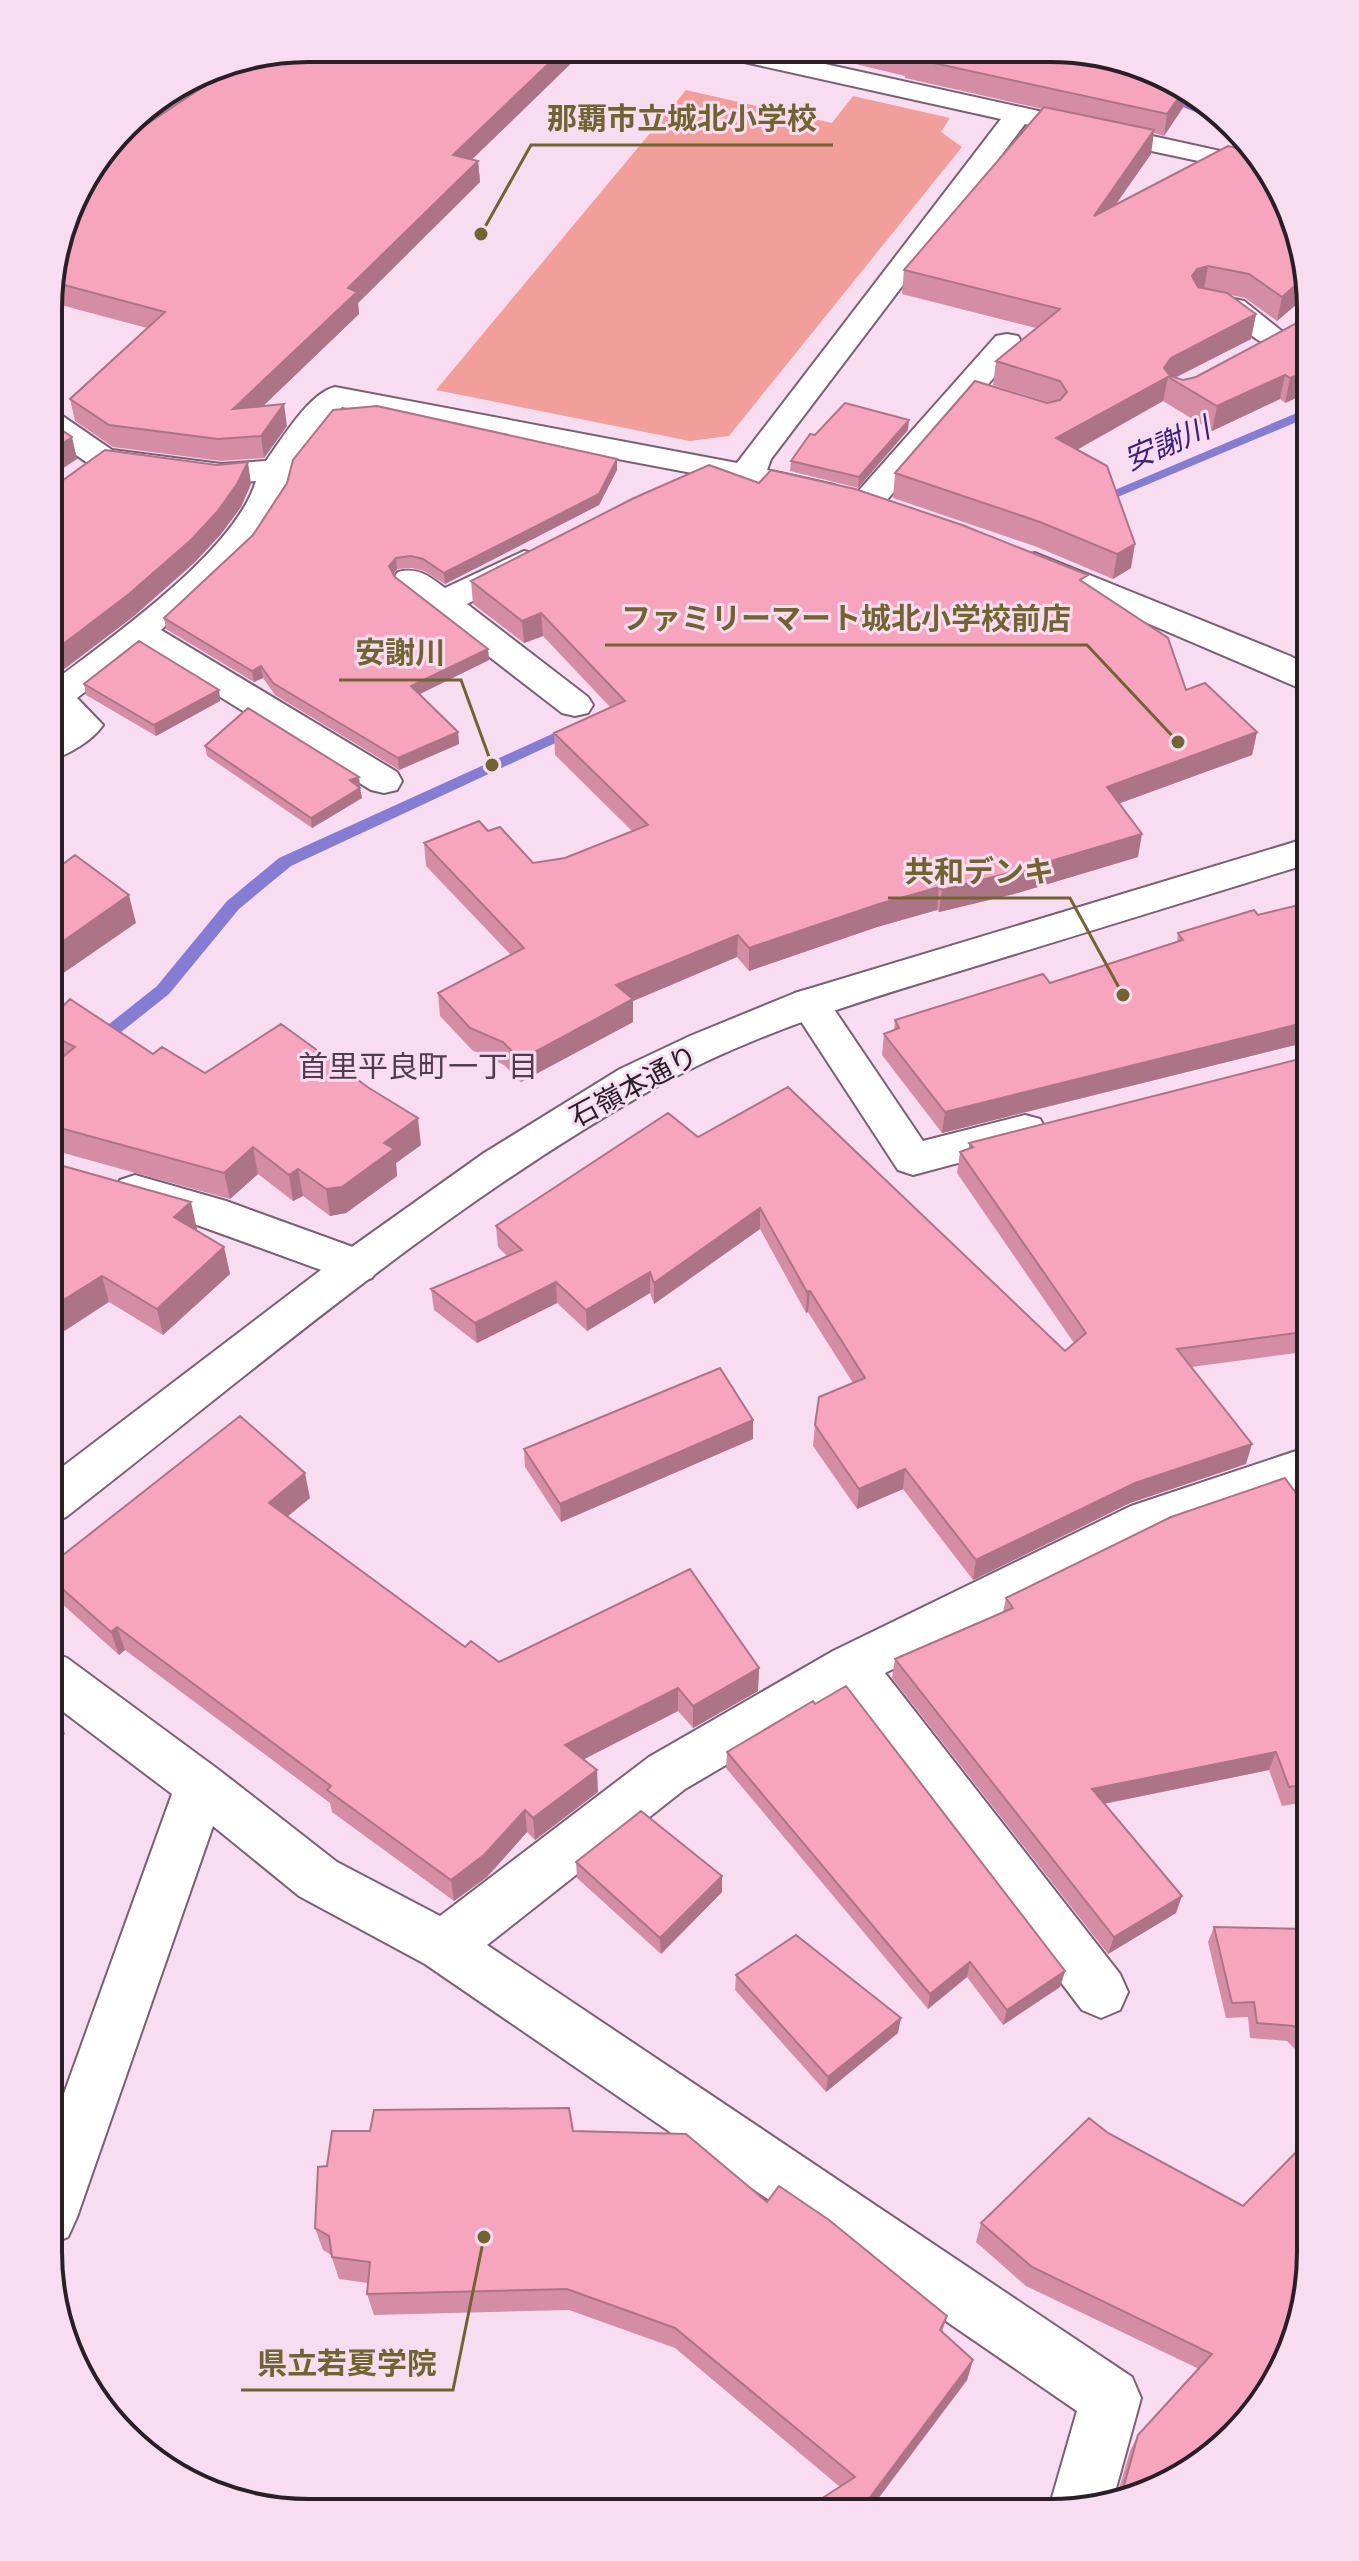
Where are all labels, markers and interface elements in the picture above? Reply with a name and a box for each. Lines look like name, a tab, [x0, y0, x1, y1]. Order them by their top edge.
callout: 那覇市立城北小学校	[531, 91, 833, 145]
text: 那覇市立城北小学校	[547, 99, 817, 135]
water label: 安謝川	[1118, 407, 1217, 476]
callout: ファミリーマート城北小学校前店	[605, 591, 1087, 645]
text: ファミリーマート城北小学校前店	[621, 599, 1071, 635]
callout: 安謝川	[339, 626, 461, 680]
text: 安謝川	[355, 633, 445, 669]
callout: 共和デンキ	[888, 844, 1070, 898]
text: 共和デンキ	[904, 852, 1054, 888]
street label: 石嶺本通り	[563, 1037, 703, 1133]
district label: 首里平良町一丁目	[298, 1047, 538, 1083]
callout: 県立若夏学院	[241, 2336, 453, 2390]
text: 県立若夏学院	[257, 2344, 437, 2380]

